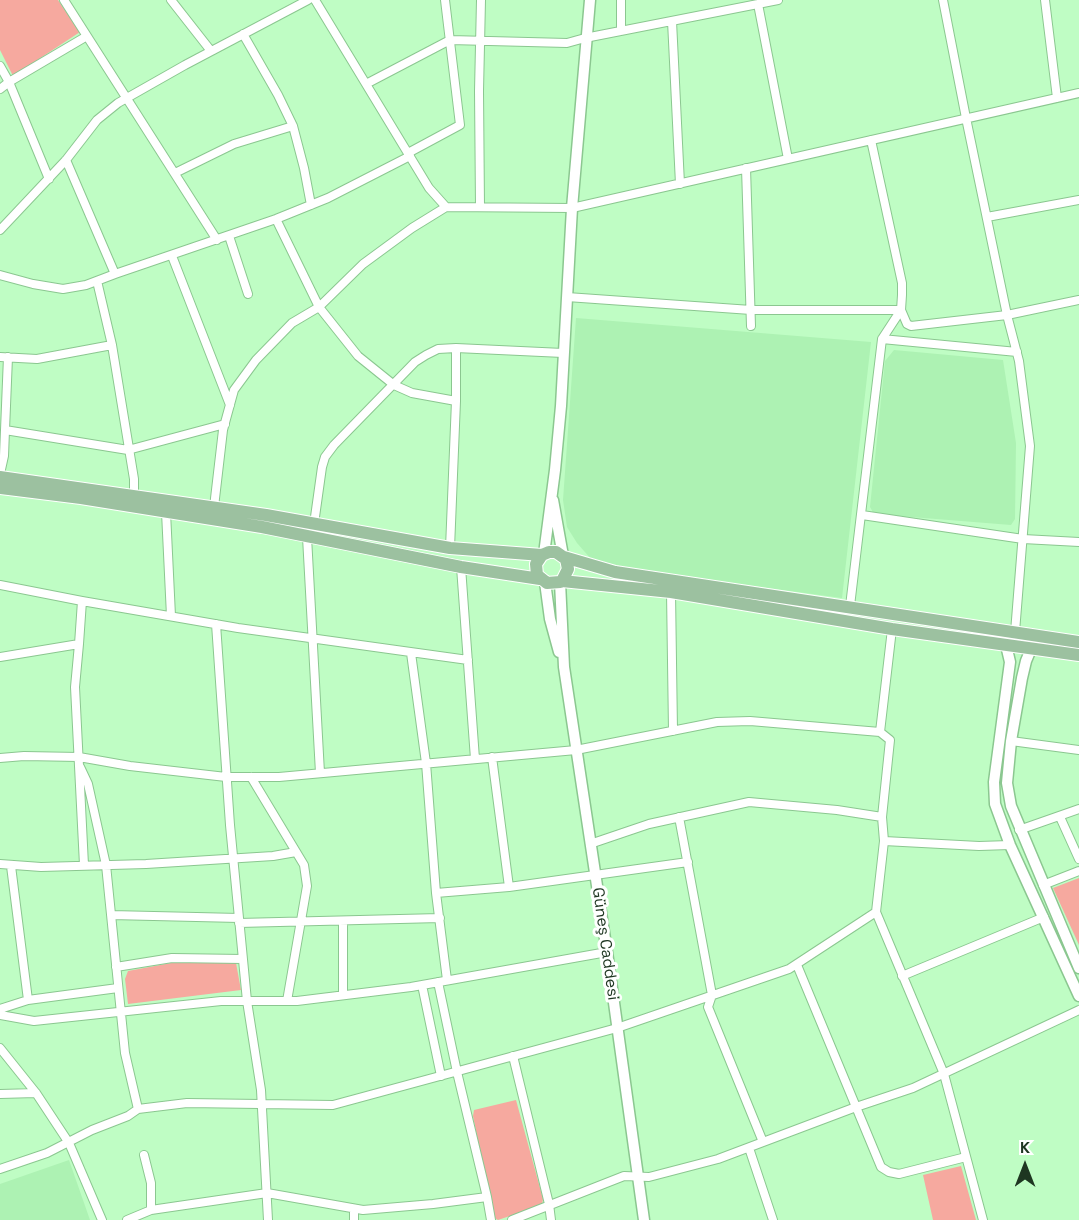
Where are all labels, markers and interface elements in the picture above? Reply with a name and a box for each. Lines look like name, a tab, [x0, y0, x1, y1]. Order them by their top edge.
street label: Güneş Caddesi	[588, 886, 622, 1002]
north arrow	[995, 1136, 1055, 1196]
text: K	[1020, 1137, 1030, 1158]

